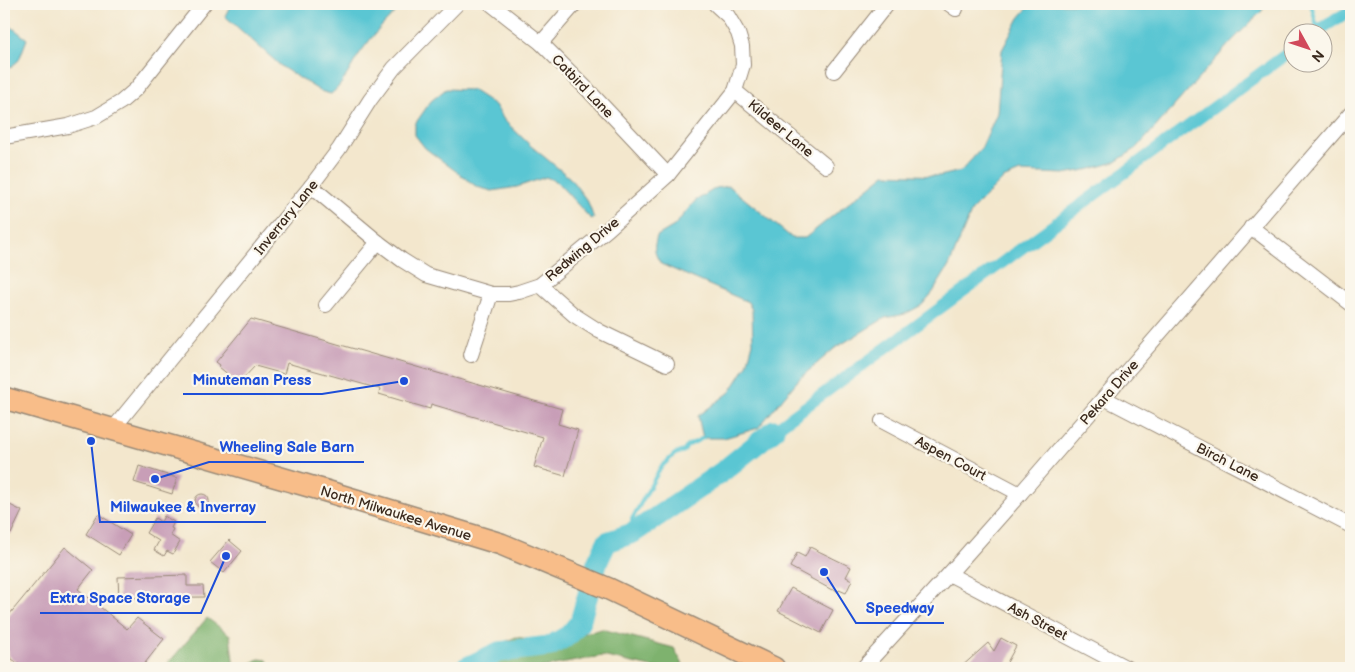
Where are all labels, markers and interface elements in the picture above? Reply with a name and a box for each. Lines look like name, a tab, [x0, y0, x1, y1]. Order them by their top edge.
north arrow	[1282, 22, 1332, 72]
text: N	[1308, 47, 1327, 66]
street label: Catbird Lane	[548, 51, 617, 122]
street label: Kildeer Lane	[744, 96, 817, 161]
street label: Inverrary Lane	[251, 176, 322, 258]
street label: Redwing Drive	[542, 214, 623, 285]
street label: Pekara Drive	[1077, 356, 1142, 428]
callout: Minuteman Press	[183, 364, 322, 394]
text: Minuteman Press	[193, 371, 311, 390]
callout: Wheeling Sale Barn	[209, 432, 364, 462]
street label: Aspen Court	[912, 433, 990, 485]
text: Wheeling Sale Barn	[220, 438, 354, 457]
street label: Birch Lane	[1193, 439, 1262, 486]
street label: North Milwaukee Avenue	[318, 482, 473, 545]
callout: Milwaukee & Inverray	[100, 492, 266, 522]
text: Milwaukee & Inverray	[110, 498, 256, 517]
callout: Extra Space Storage	[40, 583, 201, 613]
text: Extra Space Storage	[50, 589, 191, 608]
callout: Speedway	[856, 593, 944, 623]
text: Speedway	[866, 599, 934, 618]
street label: Ash Street	[1005, 599, 1071, 644]

